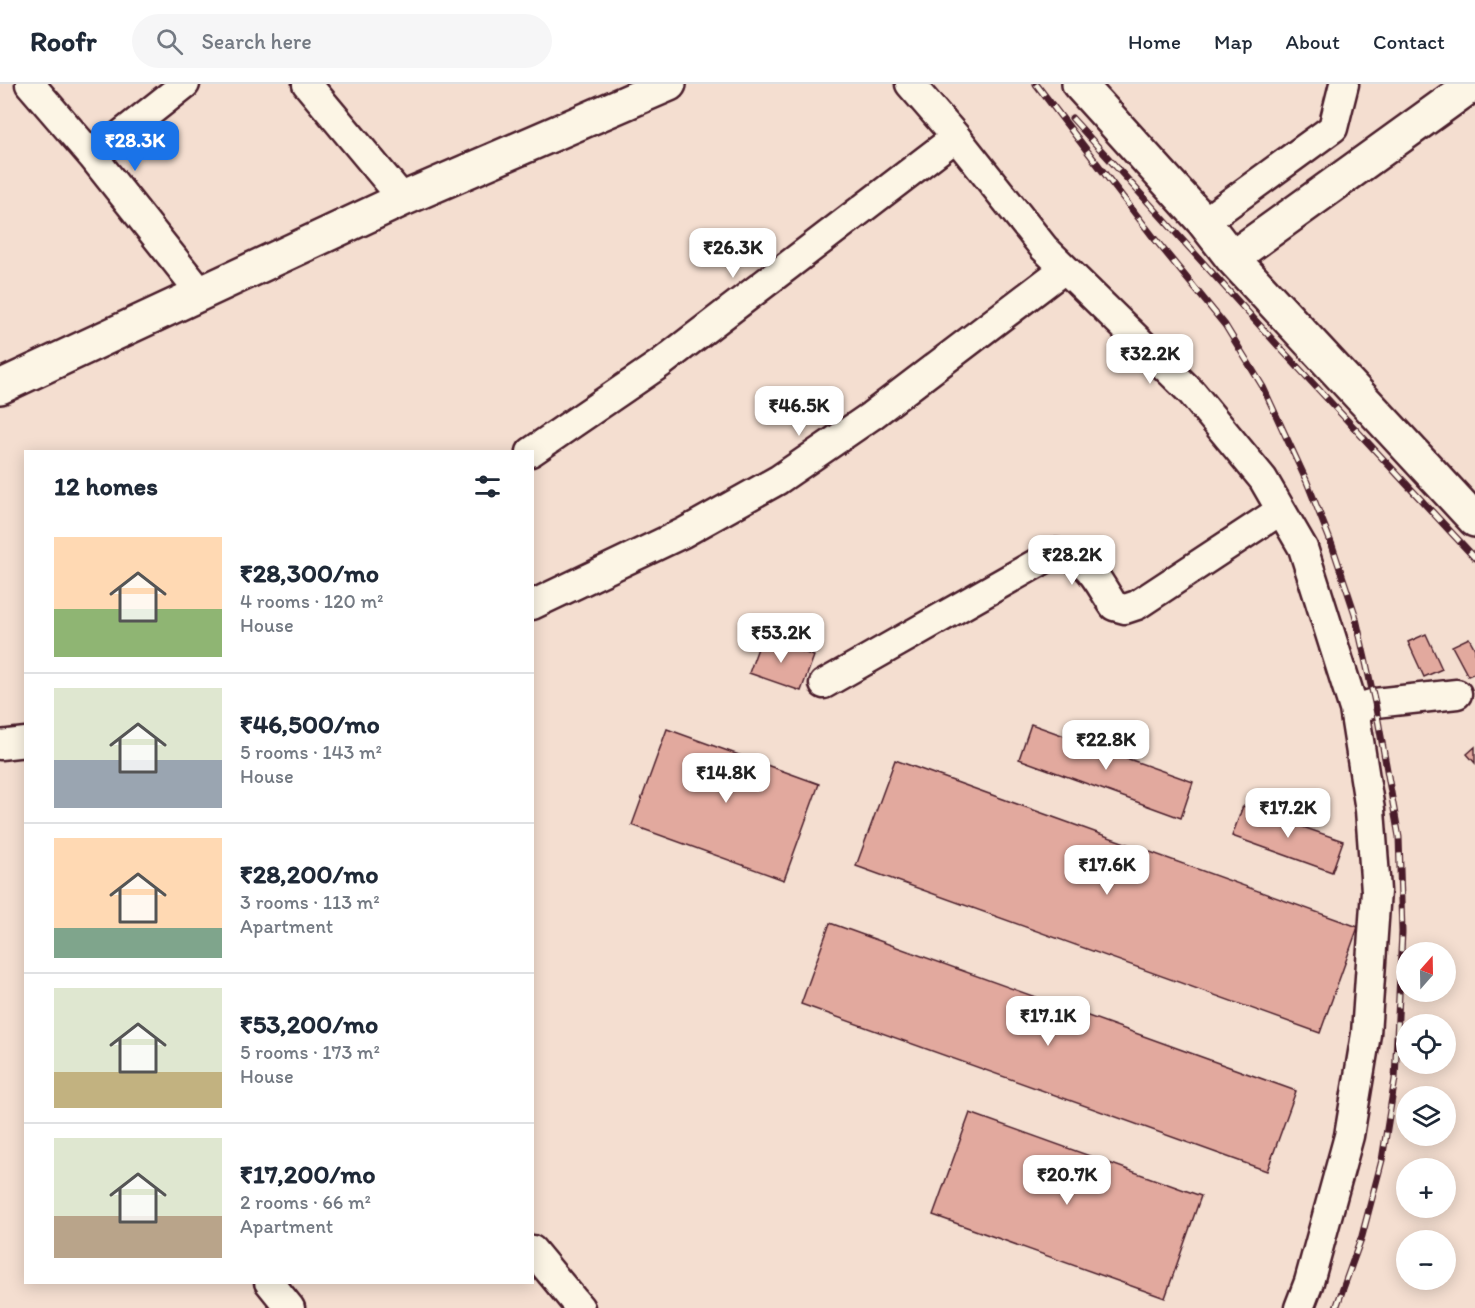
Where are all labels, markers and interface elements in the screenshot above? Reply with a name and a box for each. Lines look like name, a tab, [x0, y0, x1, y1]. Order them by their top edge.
search box	[132, 14, 552, 68]
text: Roofr	[30, 24, 96, 58]
icon: search	[153, 25, 186, 58]
text: Search here	[201, 28, 312, 55]
text: Home	[1128, 29, 1181, 54]
text: Map	[1214, 29, 1253, 54]
text: About	[1286, 29, 1340, 54]
text: Contact	[1373, 29, 1445, 54]
pin: ₹28.3K	[86, 121, 184, 172]
text: ₹28.3K	[105, 128, 165, 152]
pin: ₹26.3K	[684, 228, 782, 279]
text: ₹26.3K	[703, 235, 763, 259]
pin: ₹32.2K	[1101, 334, 1199, 385]
text: ₹32.2K	[1120, 341, 1180, 365]
pin: ₹46.5K	[750, 386, 848, 437]
text: ₹46.5K	[769, 393, 829, 417]
text: 12 homes	[54, 470, 158, 502]
icon: filters	[471, 470, 504, 503]
pin: ₹28.2K	[1023, 535, 1121, 586]
text: ₹28.2K	[1042, 542, 1102, 566]
text: ₹28,300/mo	[240, 557, 379, 589]
icon: home	[102, 561, 174, 633]
text: 4 rooms · 120 m²	[240, 589, 383, 613]
text: House	[240, 613, 294, 637]
pin: ₹53.2K	[732, 613, 830, 664]
text: ₹53.2K	[751, 620, 811, 644]
text: ₹46,500/mo	[240, 708, 380, 740]
icon: home	[102, 712, 174, 784]
pin: ₹22.8K	[1057, 720, 1155, 771]
text: ₹22.8K	[1076, 727, 1136, 751]
text: 5 rooms · 143 m²	[240, 740, 382, 764]
pin: ₹14.8K	[677, 753, 775, 804]
text: ₹14.8K	[696, 760, 756, 784]
text: House	[240, 764, 294, 788]
pin: ₹17.2K	[1239, 788, 1337, 839]
text: ₹17.2K	[1259, 795, 1317, 819]
pin: ₹17.6K	[1058, 845, 1156, 896]
text: ₹17.6K	[1078, 852, 1136, 876]
text: ₹28,200/mo	[240, 858, 378, 890]
icon: home	[102, 862, 174, 934]
text: 3 rooms · 113 m²	[240, 890, 380, 914]
text: Apartment	[240, 914, 333, 938]
north arrow	[1396, 942, 1456, 1002]
map controls	[1396, 942, 1456, 1290]
pin: ₹17.1K	[999, 996, 1097, 1047]
text: ₹17.1K	[1020, 1003, 1076, 1027]
text: ₹53,200/mo	[240, 1008, 378, 1040]
icon: home	[102, 1012, 174, 1084]
button: locate	[1396, 1014, 1456, 1074]
text: 5 rooms · 173 m²	[240, 1040, 380, 1064]
text: House	[240, 1064, 294, 1088]
button: layers	[1396, 1086, 1456, 1146]
pin: ₹20.7K	[1018, 1155, 1116, 1206]
text: ₹17,200/mo	[240, 1158, 376, 1190]
button: +	[1396, 1158, 1456, 1218]
icon: home	[102, 1162, 174, 1234]
text: ₹20.7K	[1037, 1162, 1097, 1186]
text: 2 rooms · 66 m²	[240, 1190, 371, 1214]
text: Apartment	[240, 1214, 333, 1238]
button: −	[1396, 1230, 1456, 1290]

